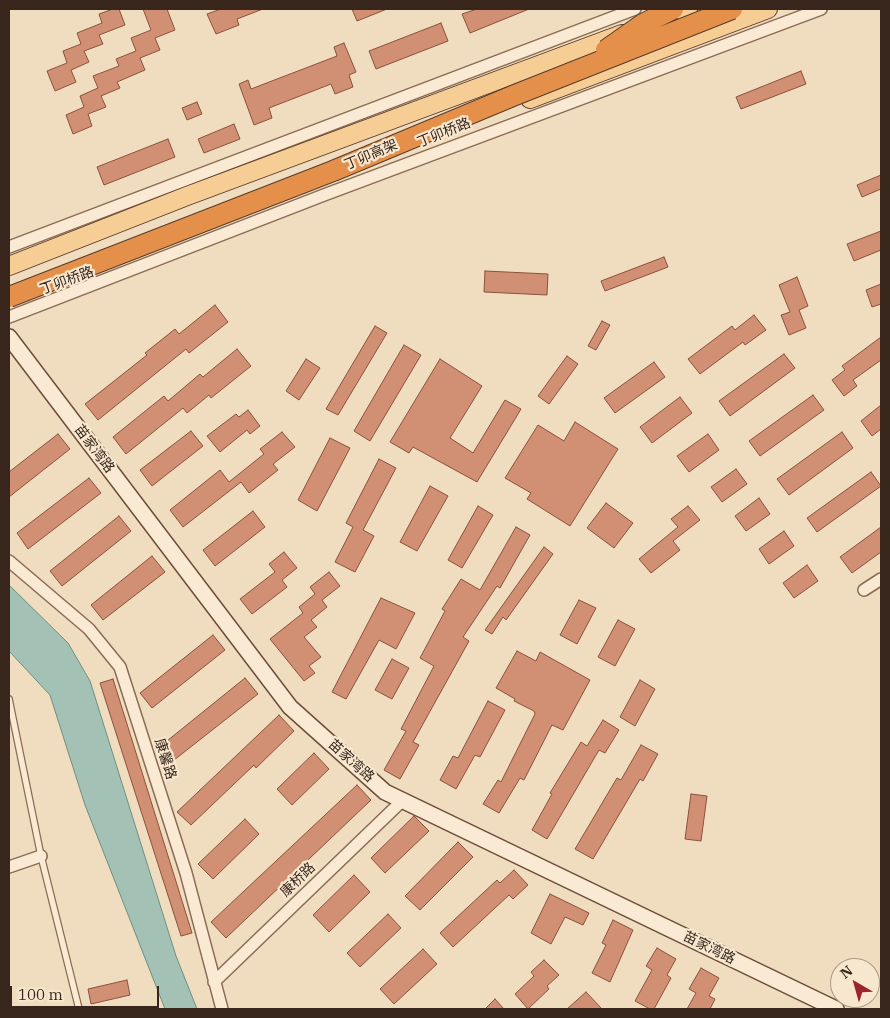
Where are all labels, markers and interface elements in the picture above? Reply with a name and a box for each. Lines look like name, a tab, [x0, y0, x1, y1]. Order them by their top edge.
street label: 丁卯桥路	[415, 115, 473, 151]
street label: 丁卯高架	[342, 136, 400, 174]
street label: 丁卯桥路	[38, 264, 96, 298]
street label: 苗家湾路	[70, 422, 118, 476]
street label: 康馨路	[151, 736, 179, 782]
street label: 苗家湾路	[325, 736, 377, 786]
street label: 康桥路	[277, 859, 319, 901]
street label: 苗家湾路	[680, 928, 738, 968]
north arrow	[830, 958, 880, 1008]
text: N	[836, 961, 856, 982]
scale bar	[12, 976, 161, 1008]
text: 100 m	[18, 985, 63, 1004]

